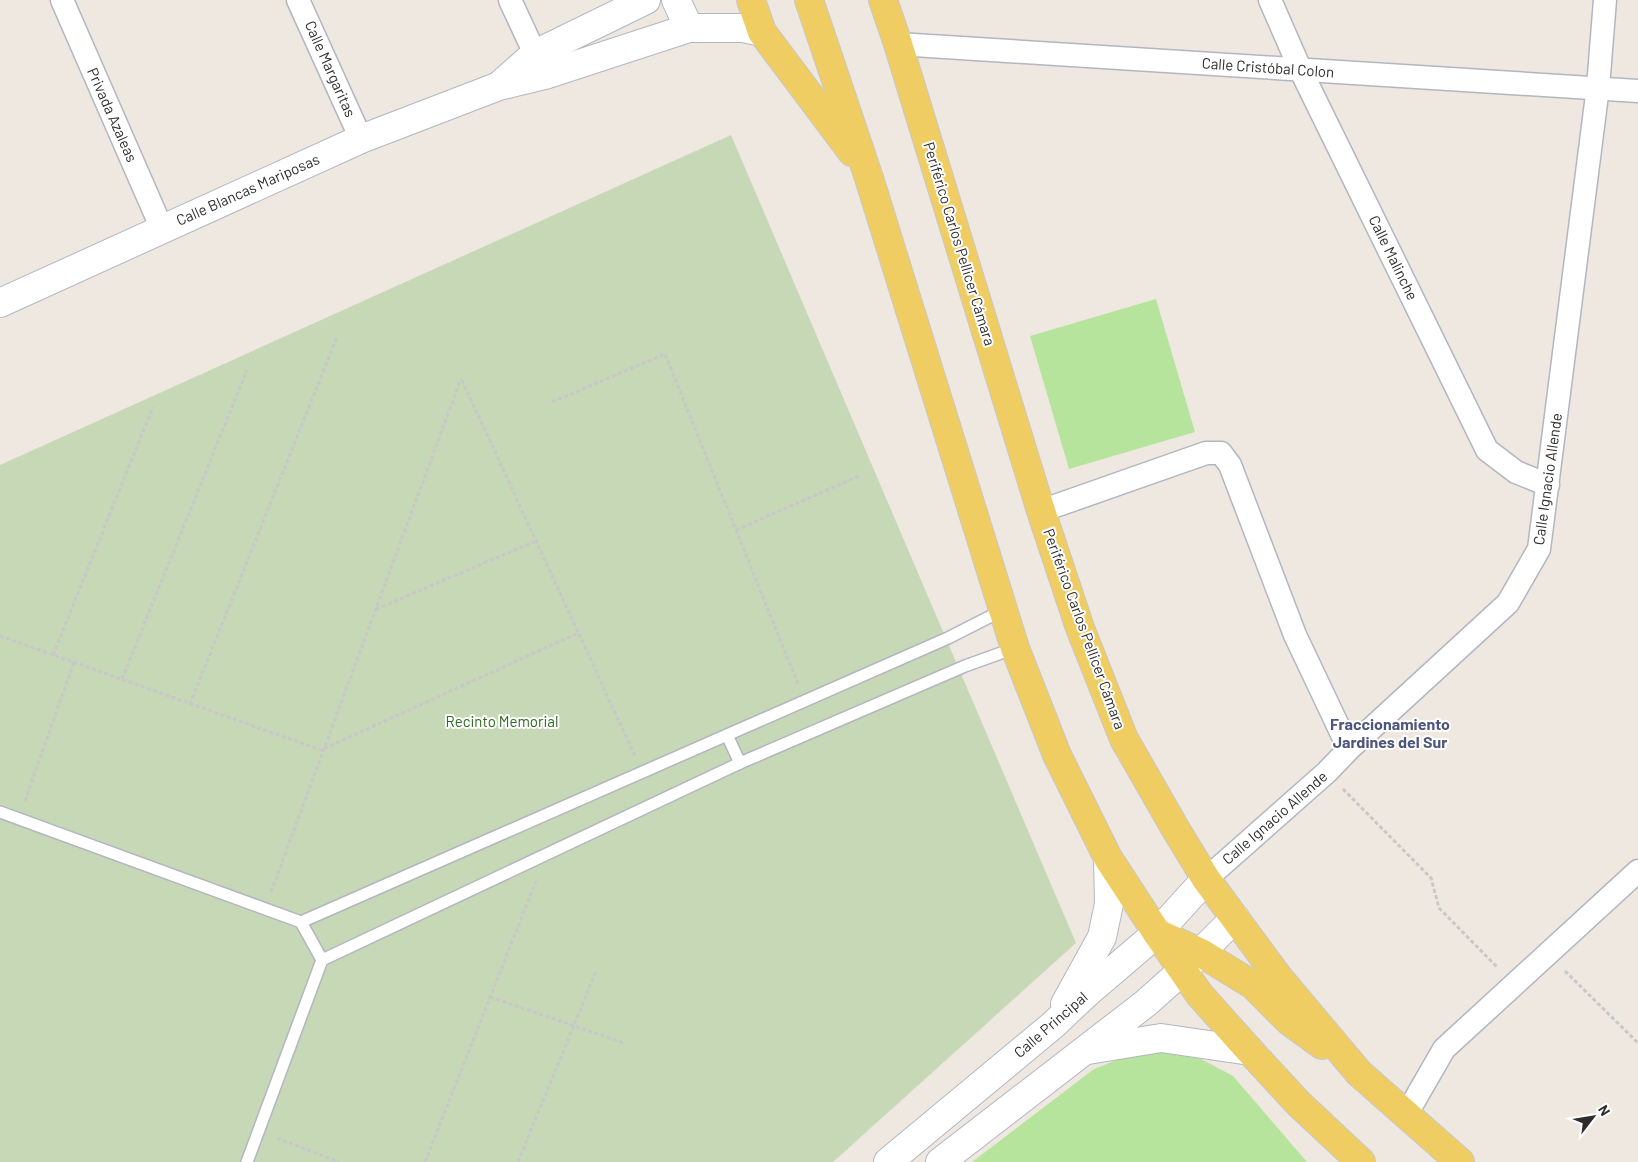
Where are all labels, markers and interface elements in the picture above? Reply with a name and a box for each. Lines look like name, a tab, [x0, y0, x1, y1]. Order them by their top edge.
street label: Calle Margaritas	[302, 18, 360, 120]
street label: Calle Cristóbal Colon	[1201, 53, 1335, 81]
street label: Privada Azaleas	[84, 65, 142, 165]
street label: Periférico Carlos Pellicer Cámara	[920, 140, 1000, 348]
street label: Calle Blancas Mariposas	[173, 149, 322, 229]
street label: Calle Malinche	[1366, 212, 1422, 303]
street label: Calle Ignacio Allende	[1529, 412, 1565, 546]
street label: Periférico Carlos Pellicer Cámara	[1040, 526, 1130, 731]
park label: Recinto Memorial	[446, 712, 558, 730]
district label: Fraccionamiento Jardines del Sur	[1330, 714, 1450, 751]
street label: Calle Ignacio Allende	[1218, 767, 1331, 868]
street label: Calle Principal	[1010, 987, 1091, 1061]
north arrow	[1568, 1092, 1618, 1142]
text: N	[1595, 1102, 1614, 1118]

